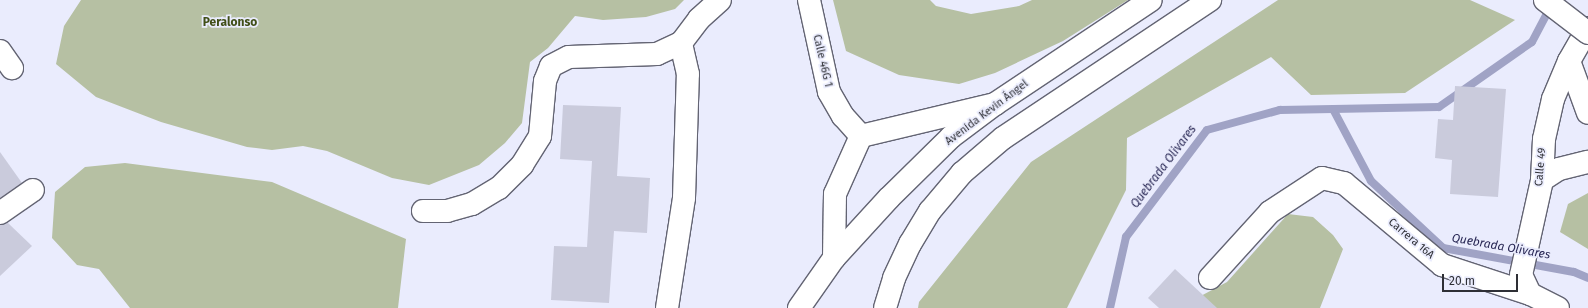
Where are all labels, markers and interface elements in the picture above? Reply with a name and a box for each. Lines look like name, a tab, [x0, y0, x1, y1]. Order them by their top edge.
district label: Peralonso	[203, 16, 257, 30]
street label: Calle 46G 1	[810, 33, 834, 89]
street label: Avenida Kevin Ángel	[943, 78, 1031, 148]
water label: Quebrada Olivares	[1128, 123, 1200, 211]
street label: Calle 49	[1533, 147, 1549, 187]
street label: Carrera 16A	[1385, 216, 1437, 262]
water label: Quebrada Olivares	[1451, 231, 1551, 263]
scale bar	[1444, 266, 1520, 292]
text: 20 m	[1449, 274, 1475, 288]

